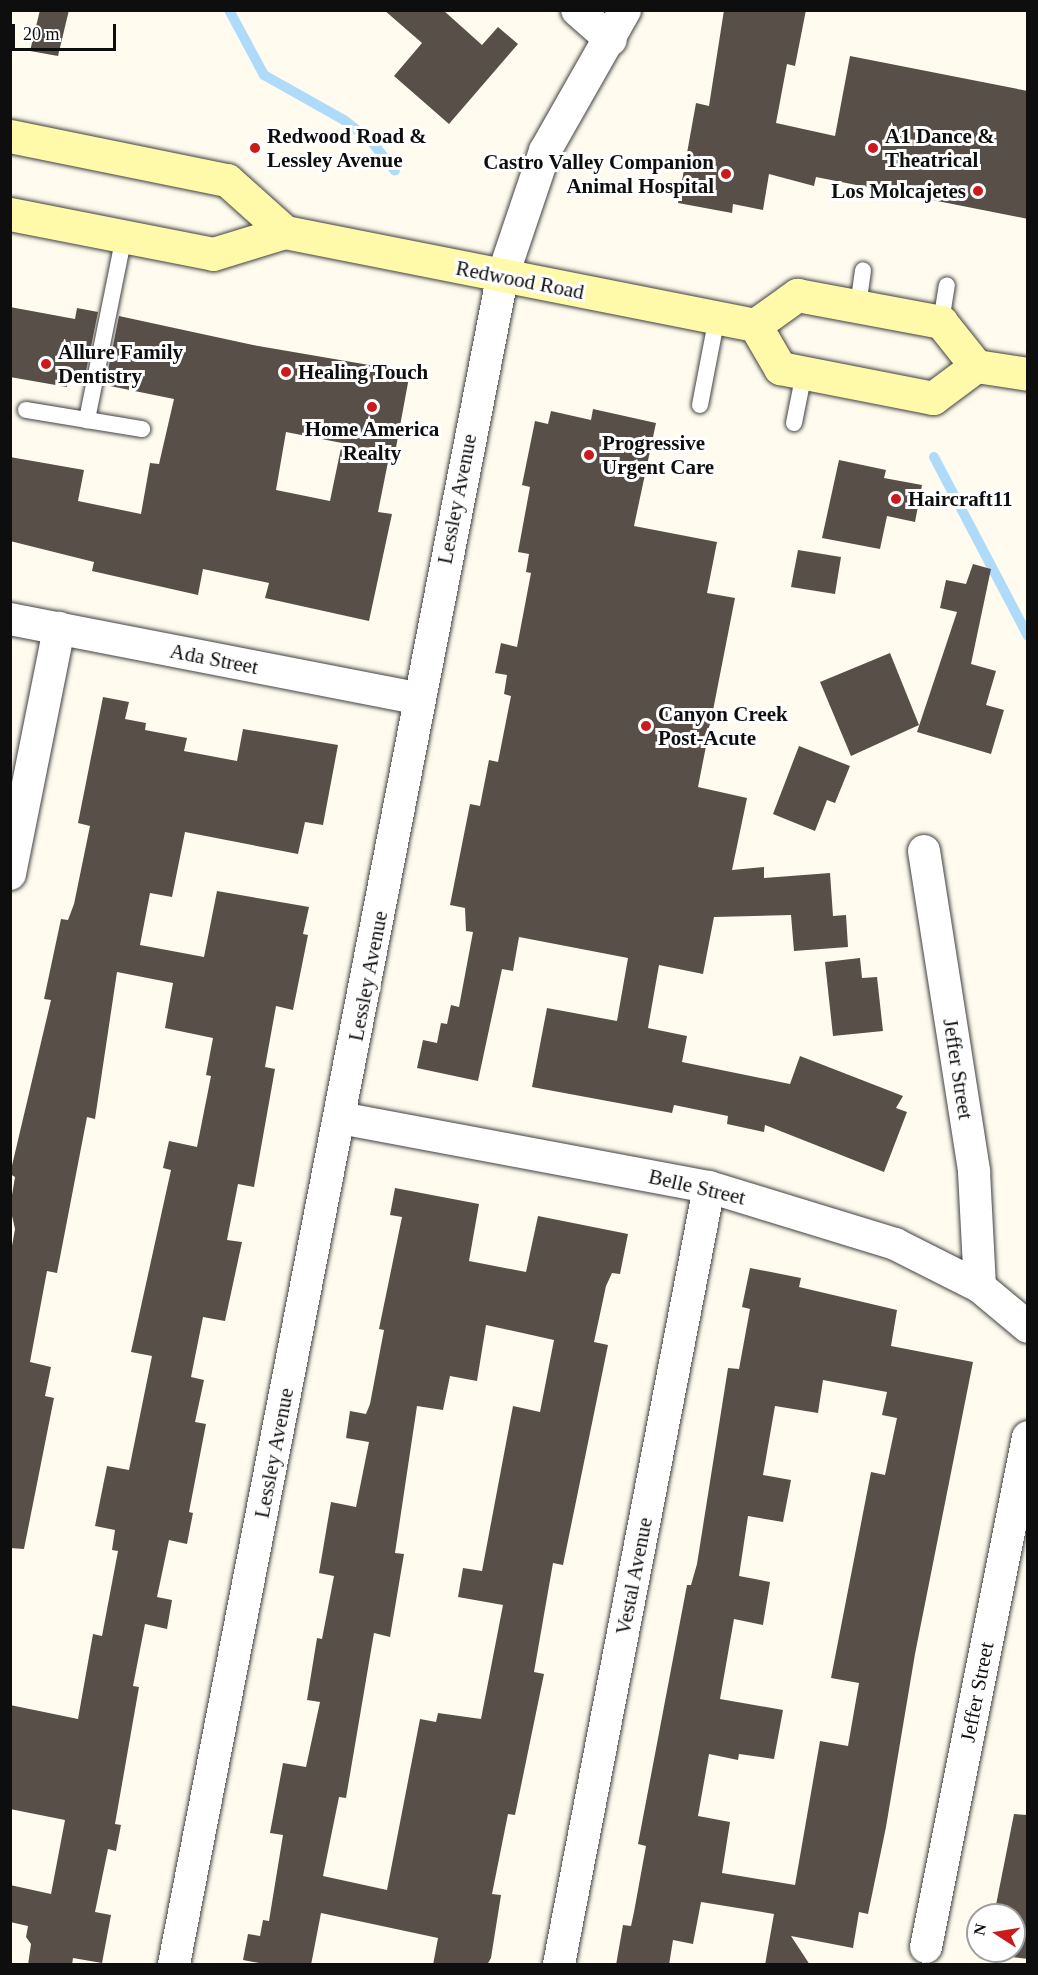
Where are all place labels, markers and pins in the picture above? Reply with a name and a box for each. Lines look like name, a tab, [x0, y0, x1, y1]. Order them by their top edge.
place label: Redwood Road & Lessley Avenue	[267, 123, 427, 173]
place label: A1 Dance & Theatrical	[885, 123, 995, 173]
marker: Redwood Road & Lessley Avenue	[248, 141, 262, 155]
marker: A1 Dance & Theatrical	[866, 141, 880, 155]
place label: Castro Valley Companion Animal Hospital	[483, 149, 714, 199]
marker: Castro Valley Companion Animal Hospital	[719, 167, 733, 181]
place label: Los Molcajetes	[831, 178, 966, 204]
marker: Los Molcajetes	[971, 184, 985, 198]
place label: Allure Family Dentistry	[58, 339, 183, 389]
marker: Allure Family Dentistry	[39, 357, 53, 371]
place label: Healing Touch	[298, 359, 429, 385]
marker: Healing Touch	[279, 365, 293, 379]
marker: Home America Realty	[365, 400, 379, 414]
place label: Home America Realty	[304, 416, 440, 466]
place label: Progressive Urgent Care	[602, 430, 714, 480]
marker: Progressive Urgent Care	[580, 446, 598, 464]
place label: Haircraft11	[908, 486, 1013, 512]
marker: Haircraft11	[889, 492, 903, 506]
place label: Canyon Creek Post-Acute	[658, 701, 788, 751]
marker: Canyon Creek Post-Acute	[639, 719, 653, 733]

